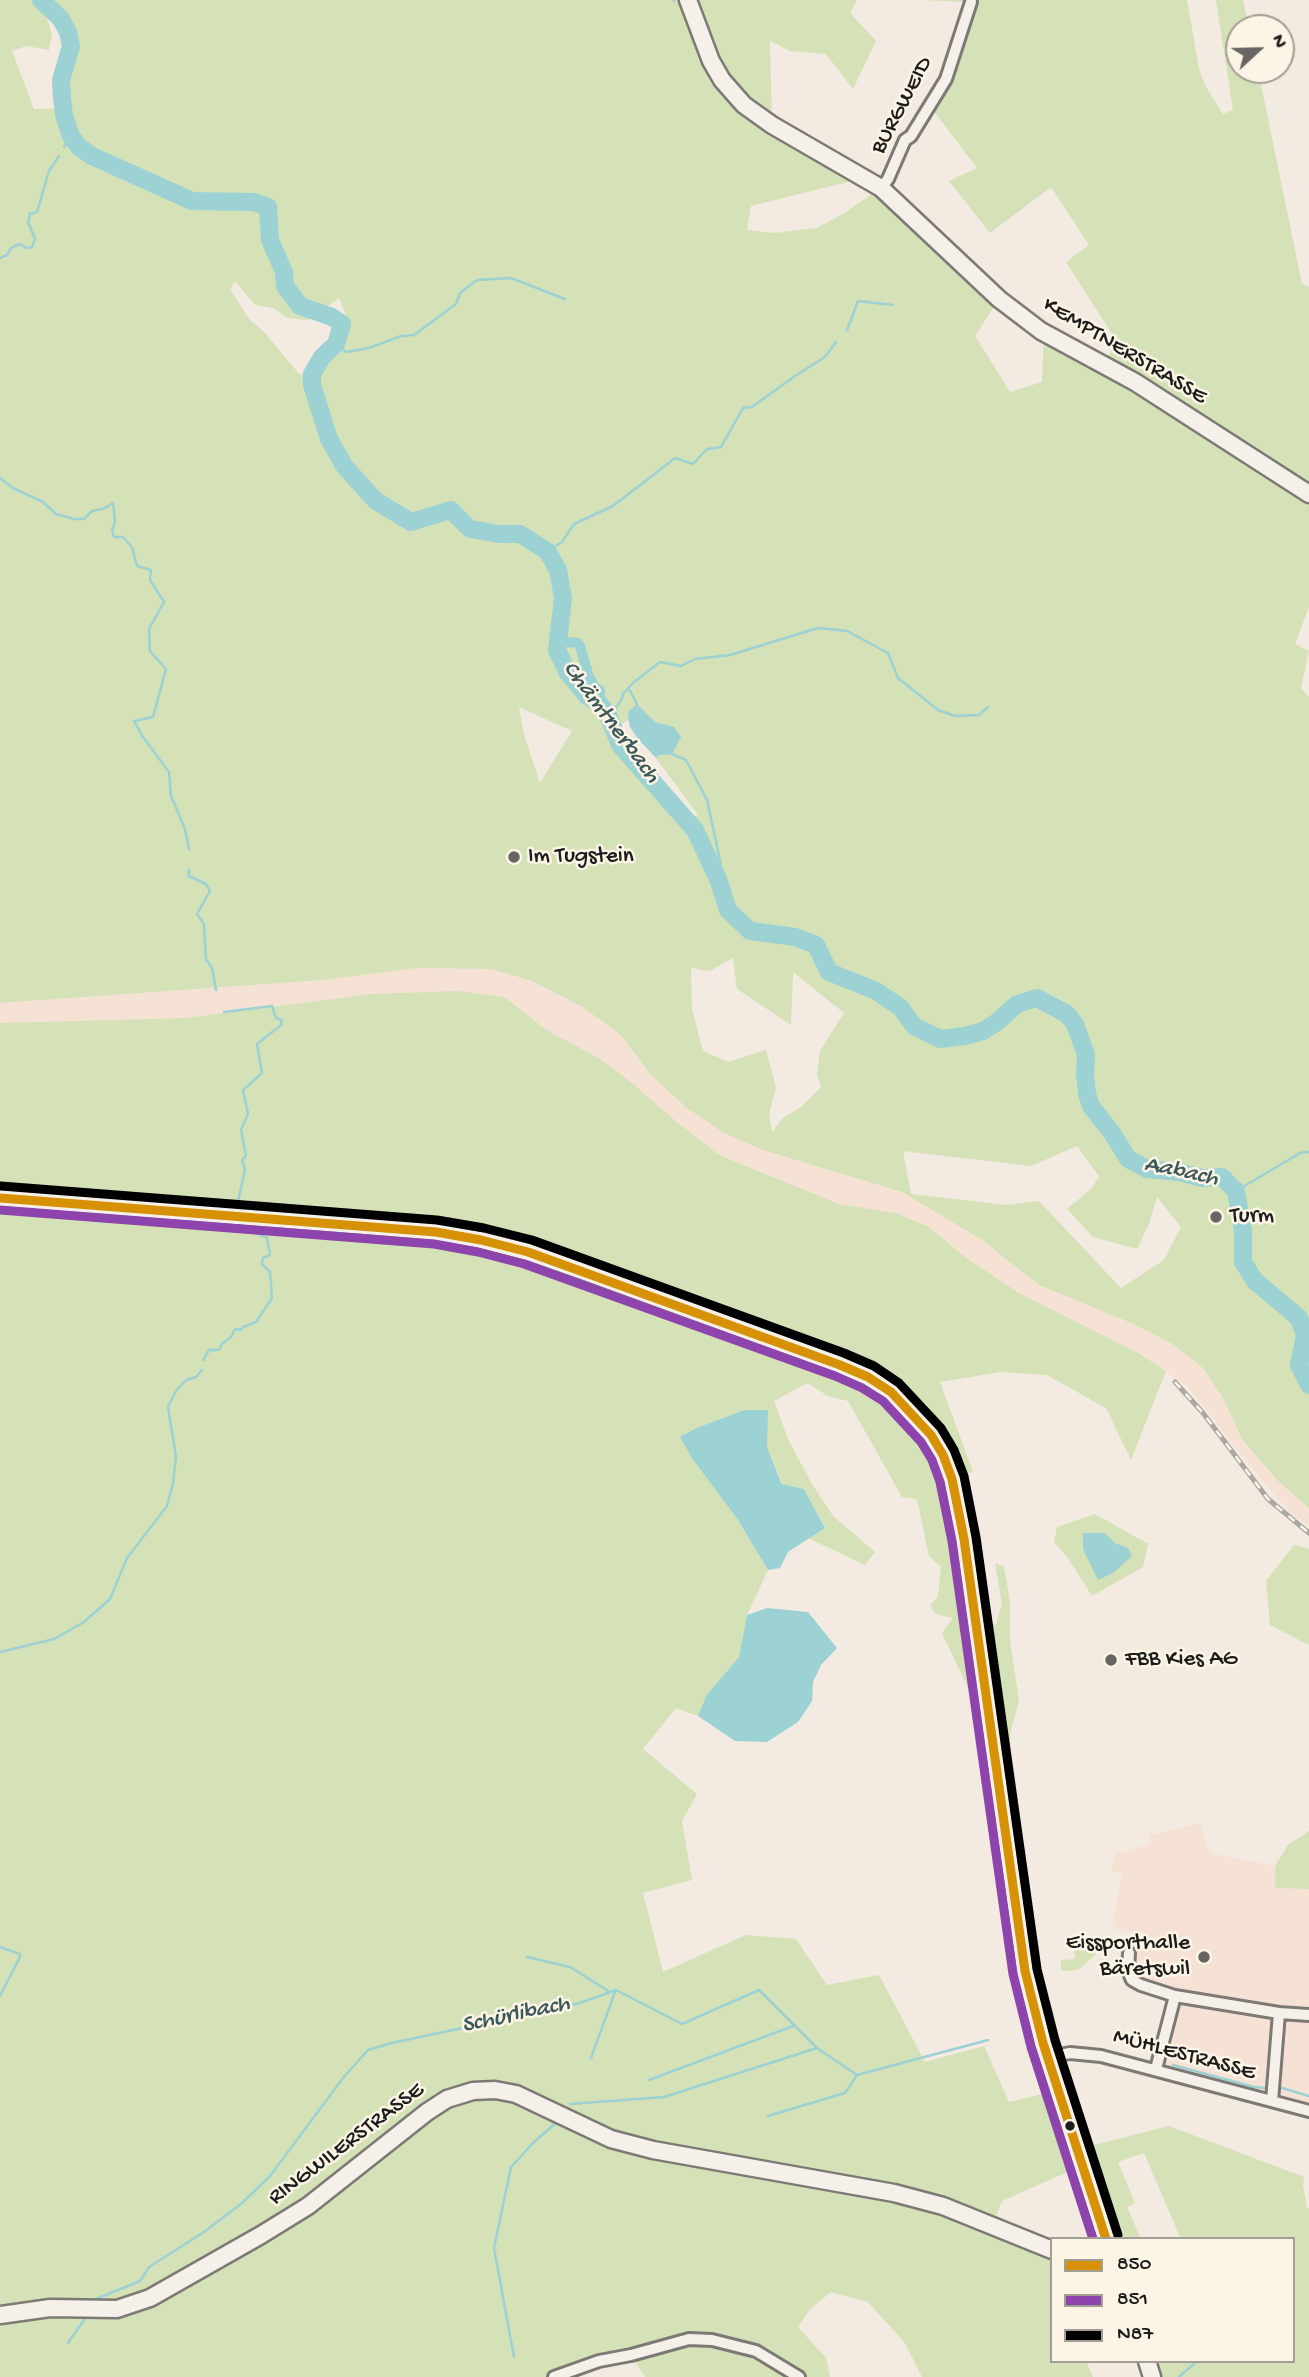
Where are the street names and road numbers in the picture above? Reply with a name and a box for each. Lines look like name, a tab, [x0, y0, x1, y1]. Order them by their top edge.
street label: BURGWEID	[866, 53, 940, 159]
street label: KEMPTNERSTRASSE	[1037, 292, 1211, 412]
street label: MÜHLESTRASSE	[1110, 2024, 1258, 2088]
street label: RINGWILERSTRASSE	[264, 2077, 430, 2213]

